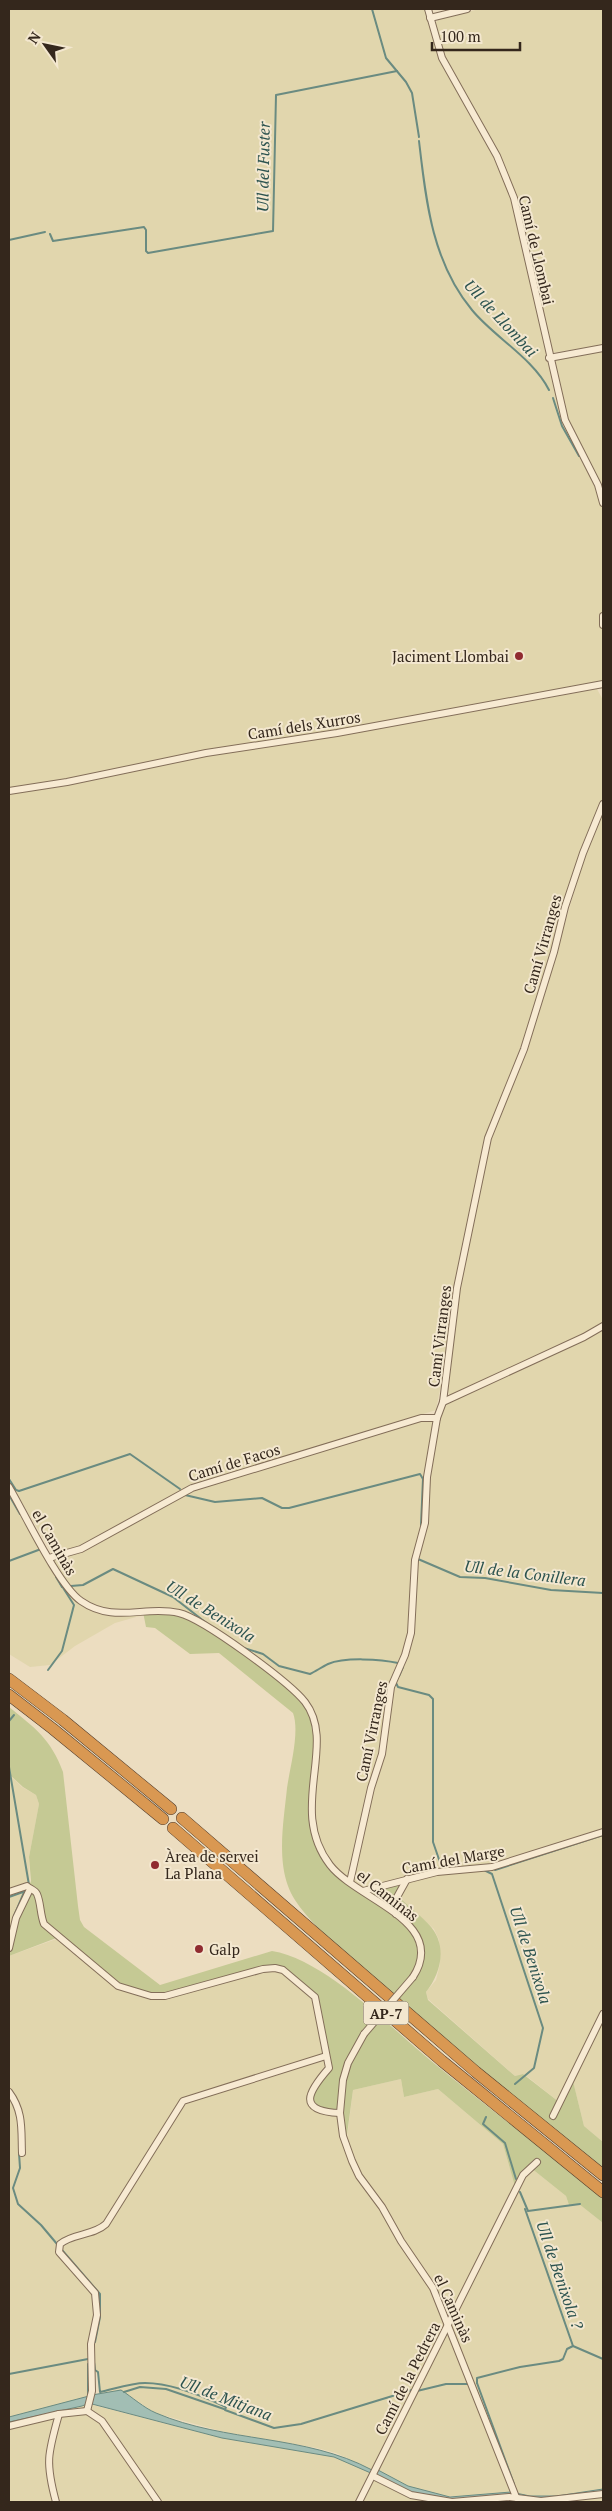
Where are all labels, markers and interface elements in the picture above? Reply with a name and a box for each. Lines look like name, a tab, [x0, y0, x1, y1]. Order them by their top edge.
north arrow	[20, 20, 70, 70]
scale bar	[432, 20, 520, 52]
text: 100 m	[440, 26, 481, 46]
text: N	[23, 28, 45, 47]
water label: Ull del Fuster	[251, 121, 275, 212]
street label: Camí de Llombai	[515, 193, 559, 307]
water label: Ull de Llombai	[459, 274, 543, 362]
place label: Jaciment Llombai	[392, 646, 509, 666]
marker: Jaciment Llombai	[513, 650, 525, 662]
street label: Camí dels Xurros	[246, 706, 362, 744]
street label: Camí Virranges	[518, 892, 566, 996]
street label: Camí Virranges	[423, 1284, 455, 1388]
street label: Camí de Facos	[186, 1439, 282, 1485]
street label: el Caminàs	[28, 1505, 82, 1579]
water label: Ull de la Conillera	[463, 1555, 587, 1591]
water label: Ull de Benixola	[162, 1575, 260, 1647]
street label: Camí Virranges	[351, 1679, 391, 1783]
street label: Camí del Marge	[400, 1840, 506, 1878]
place label: Àrea de servei La Plana	[165, 1846, 259, 1883]
marker: Àrea de servei La Plana	[149, 1859, 161, 1871]
street label: el Caminàs	[353, 1865, 423, 1925]
water label: Ull de Benixola	[505, 1903, 557, 2007]
place label: Galp	[209, 1939, 240, 1959]
marker: Galp	[193, 1943, 205, 1955]
road number: AP-7	[364, 2002, 408, 2025]
water label: Ull de Benixola ?	[531, 2218, 589, 2333]
street label: el Caminàs	[430, 2270, 478, 2346]
street label: Camí de la Pedrera	[370, 2318, 444, 2438]
water label: Ull de Mitjana	[177, 2370, 275, 2426]

